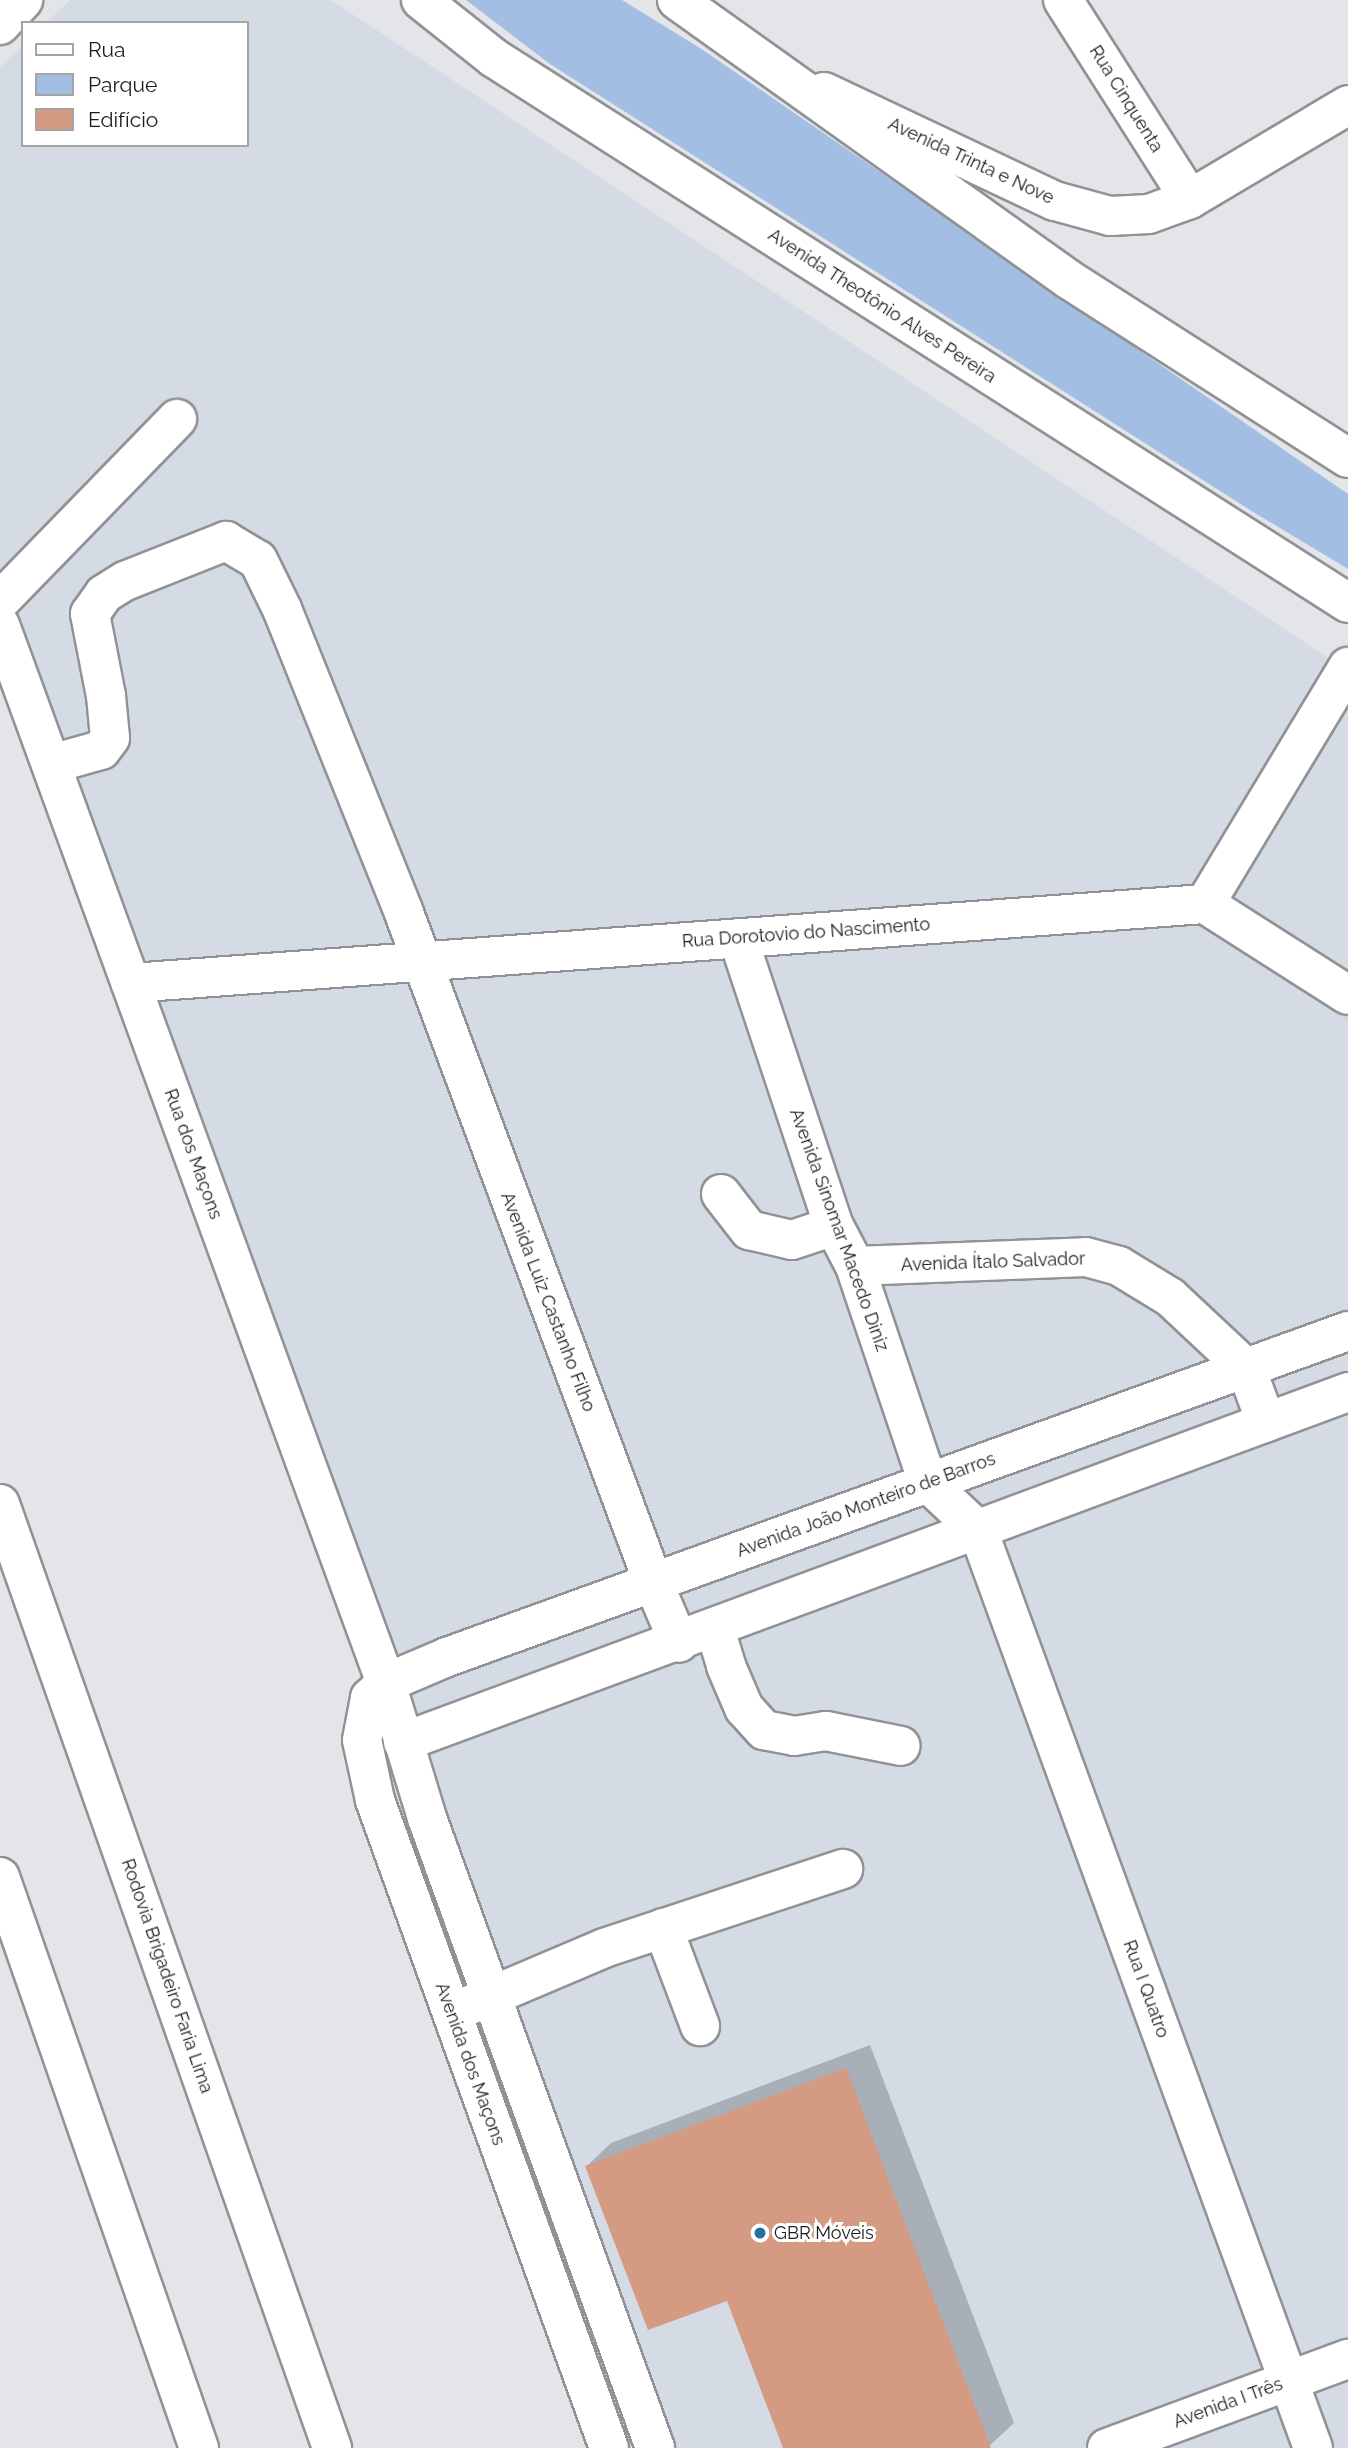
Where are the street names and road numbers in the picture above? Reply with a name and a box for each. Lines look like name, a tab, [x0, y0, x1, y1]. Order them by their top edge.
street label: Rua Cinquenta	[1084, 42, 1168, 156]
street label: Avenida Trinta e Nove	[884, 113, 1058, 209]
street label: Avenida Theotônio Alves Pereira	[764, 224, 1000, 388]
street label: Rua Dorotovio do Nascimento	[681, 914, 931, 952]
street label: Rua dos Maçons	[159, 1086, 227, 1222]
street label: Avenida Sinomar Macedo Diniz	[785, 1105, 893, 1355]
street label: Avenida Luiz Castanho Filho	[496, 1189, 600, 1415]
street label: Avenida Ítalo Salvador	[900, 1248, 1086, 1276]
street label: Avenida João Monteiro de Barros	[734, 1448, 998, 1562]
street label: Rodovia Brigadeiro Faria Lima	[117, 1856, 217, 2096]
street label: Rua I Quatro	[1118, 1937, 1174, 2041]
street label: Avenida dos Maçons	[430, 1980, 510, 2148]
street label: Avenida I Três	[1170, 2373, 1286, 2433]

